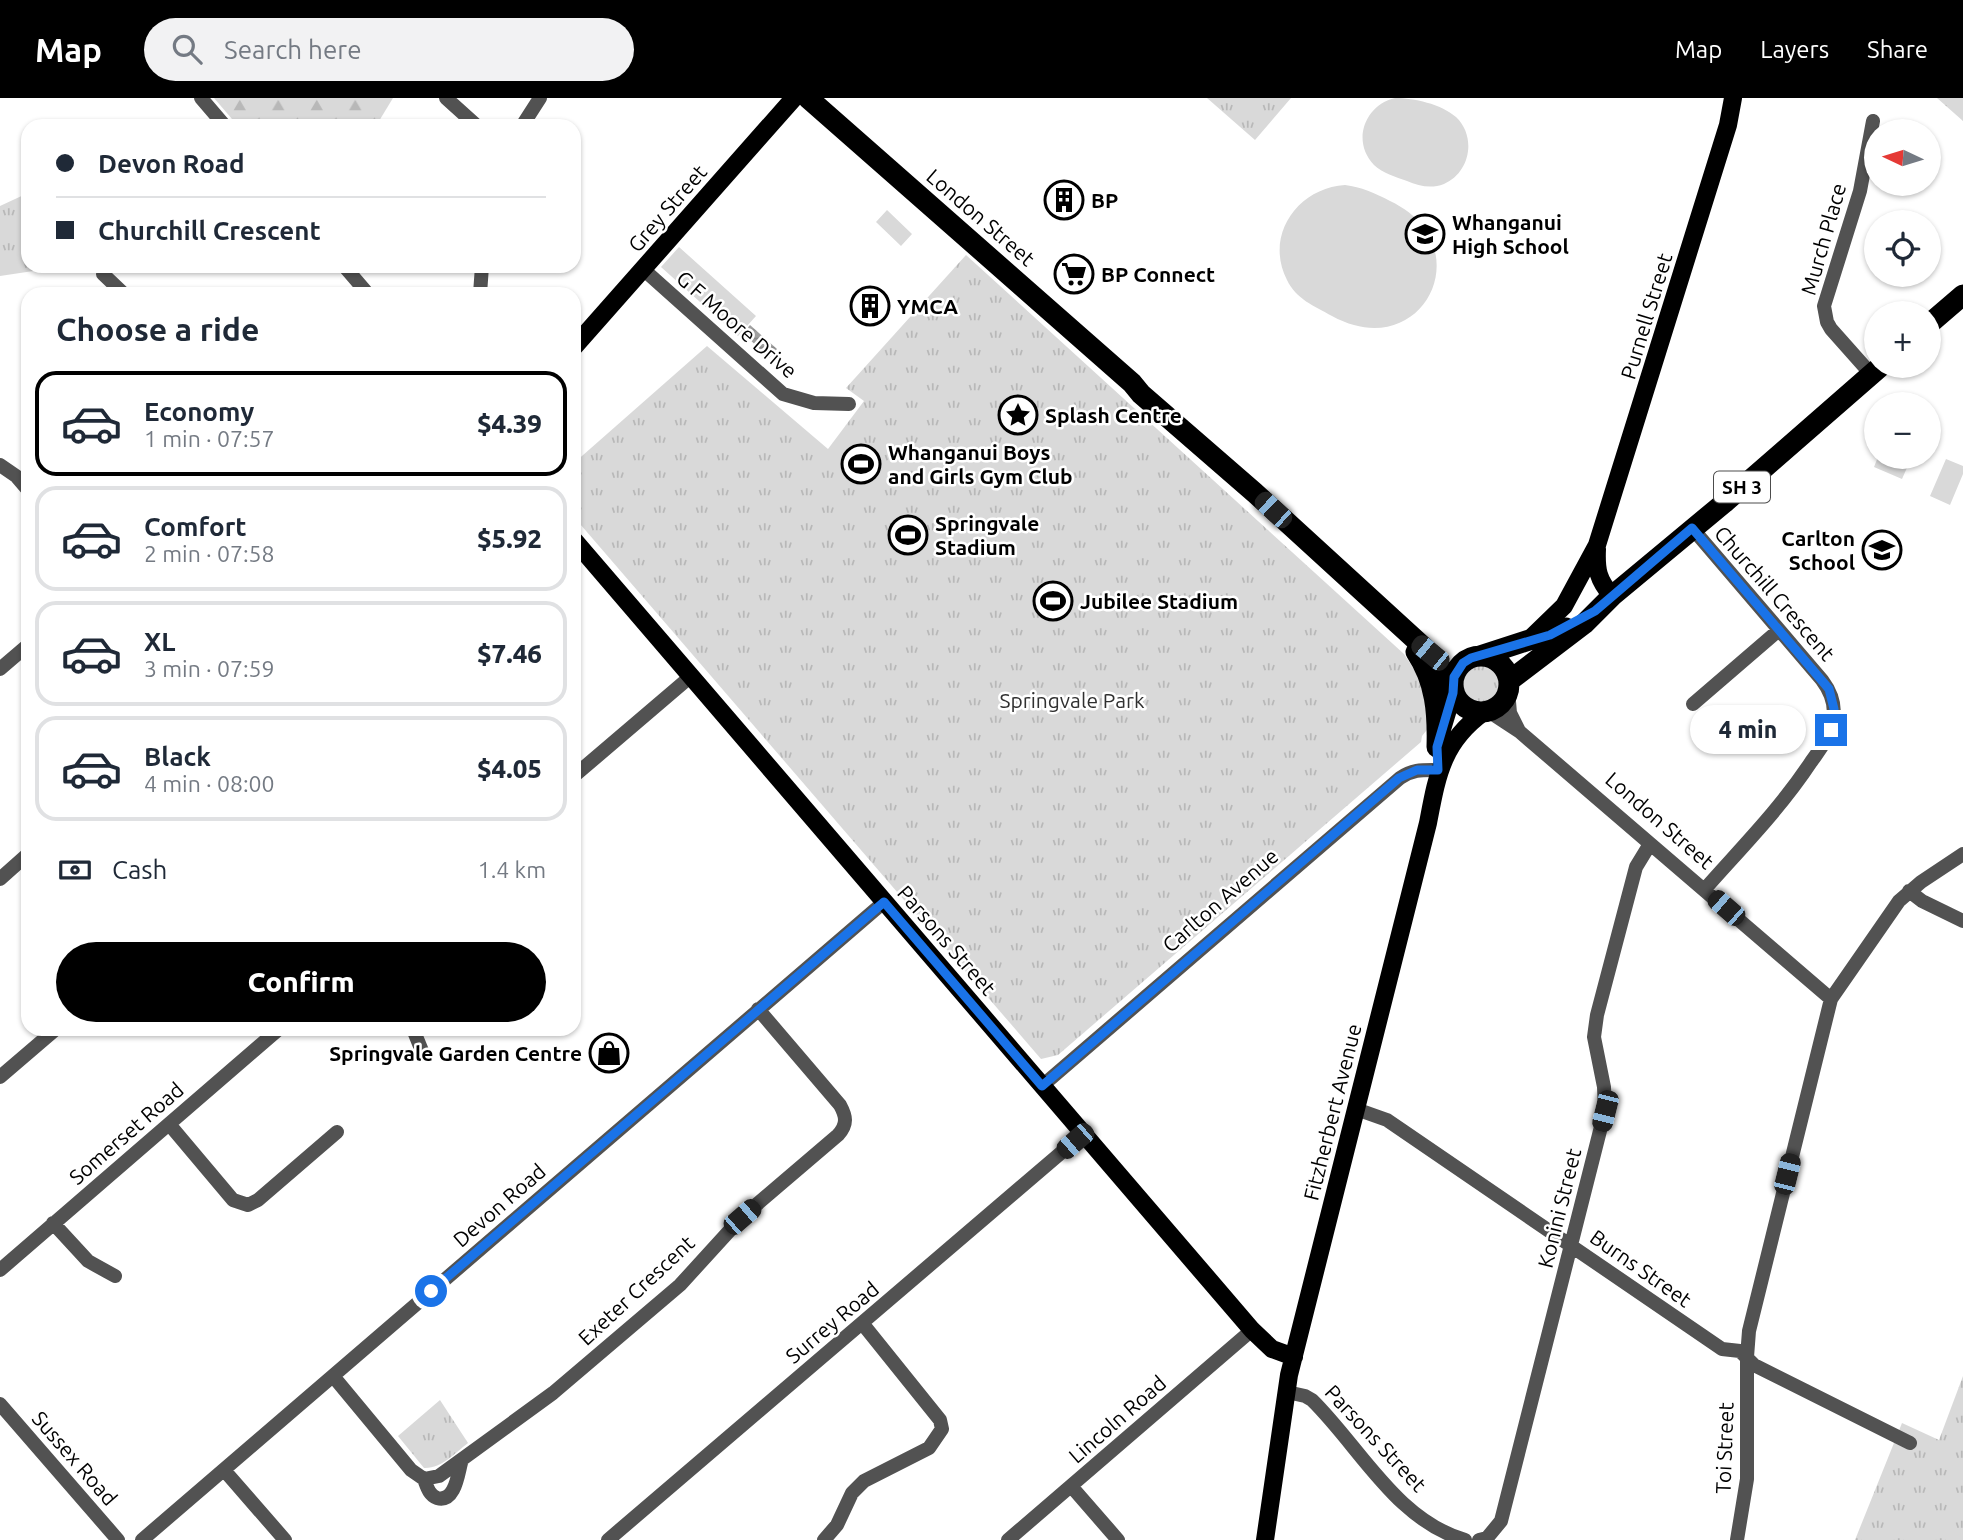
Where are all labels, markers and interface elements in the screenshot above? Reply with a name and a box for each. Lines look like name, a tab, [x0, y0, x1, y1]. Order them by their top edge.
search box	[144, 18, 634, 81]
icon: search	[168, 30, 206, 68]
text: Map	[35, 31, 102, 68]
text: Search here	[224, 35, 362, 64]
text: Map	[1675, 36, 1722, 63]
text: Layers	[1760, 36, 1829, 63]
text: Share	[1867, 36, 1928, 63]
north arrow	[1864, 119, 1941, 196]
map controls	[1864, 119, 1941, 469]
text: Devon Road	[98, 149, 244, 178]
street label: Grey Street	[623, 160, 711, 256]
street label: London Street	[922, 164, 1040, 270]
building icon: BP	[1043, 179, 1085, 221]
street label: Murch Place	[1796, 180, 1850, 298]
place label: BP	[1091, 188, 1118, 212]
place label: Whanganui High School	[1452, 210, 1569, 258]
button: locate	[1864, 210, 1941, 287]
school or university icon: Whanganui High School	[1404, 213, 1446, 255]
text: Churchill Crescent	[98, 216, 321, 245]
street label: Purnell Street	[1615, 250, 1677, 382]
supermarket icon: BP Connect	[1053, 253, 1095, 295]
place label: BP Connect	[1101, 262, 1215, 286]
street label: G F Moore Drive	[672, 265, 802, 383]
building icon: YMCA	[849, 285, 891, 327]
place label: YMCA	[897, 294, 958, 318]
button: +	[1864, 301, 1941, 378]
text: Choose a ride	[56, 311, 259, 347]
icon: car	[60, 392, 123, 455]
button: −	[1864, 392, 1941, 469]
place icon: Splash Centre	[997, 394, 1039, 436]
text: Economy	[144, 397, 254, 426]
place label: Splash Centre	[1045, 403, 1182, 427]
text: $4.39	[477, 409, 542, 438]
text: 1 min · 07:57	[144, 426, 275, 451]
place label: Whanganui Boys and Girls Gym Club	[888, 440, 1073, 488]
sports icon: Whanganui Boys and Girls Gym Club	[840, 443, 882, 485]
road number: SH 3	[1714, 472, 1770, 502]
car	[1251, 488, 1296, 532]
icon: car	[60, 507, 123, 570]
place label: Springvale Stadium	[935, 511, 1039, 559]
text: Comfort	[144, 512, 247, 541]
sports icon: Springvale Stadium	[887, 514, 929, 556]
street label: Churchill Crescent	[1710, 521, 1840, 665]
text: $5.92	[477, 524, 542, 553]
place label: Carlton School	[1781, 526, 1855, 574]
school or university icon: Carlton School	[1861, 529, 1903, 571]
text: 2 min · 07:58	[144, 541, 275, 566]
sports icon: Jubilee Stadium	[1032, 580, 1074, 622]
place label: Jubilee Stadium	[1080, 589, 1238, 613]
icon: car	[60, 622, 123, 685]
text: XL	[144, 627, 175, 656]
car	[1408, 632, 1453, 674]
text: $7.46	[477, 639, 542, 668]
text: 3 min · 07:59	[144, 656, 275, 681]
park label: Springvale Park	[999, 688, 1145, 712]
callout: 4 min	[1691, 706, 1806, 754]
route end	[1815, 714, 1847, 746]
text: 4 min	[1719, 717, 1777, 742]
icon: car	[60, 737, 123, 800]
text: Black	[144, 742, 211, 771]
text: $4.05	[477, 754, 542, 783]
street label: London Street	[1601, 767, 1719, 873]
text: 4 min · 08:00	[144, 771, 275, 796]
street label: Carlton Avenue	[1157, 843, 1283, 957]
icon: cash	[56, 851, 94, 889]
text: Cash	[112, 855, 167, 884]
text: 1.4 km	[478, 857, 546, 882]
street label: Parsons Street	[893, 880, 1001, 1000]
car	[1704, 886, 1749, 930]
button: Confirm	[56, 942, 546, 1022]
street label: Fitzherbert Avenue	[1298, 1021, 1366, 1203]
shop icon: Springvale Garden Centre	[588, 1032, 630, 1074]
place label: Springvale Garden Centre	[329, 1041, 582, 1065]
street label: Somerset Road	[64, 1077, 188, 1189]
car	[1590, 1088, 1621, 1134]
car	[1053, 1119, 1098, 1163]
street label: Konini Street	[1533, 1146, 1585, 1270]
car	[1772, 1151, 1803, 1197]
street label: Devon Road	[448, 1159, 550, 1251]
car	[720, 1195, 765, 1239]
street label: Burns Street	[1586, 1224, 1696, 1312]
street label: Exeter Crescent	[573, 1230, 699, 1350]
route start	[415, 1275, 447, 1307]
street label: Surrey Road	[781, 1276, 883, 1368]
street label: Lincoln Road	[1064, 1370, 1170, 1468]
street label: Parsons Street	[1320, 1380, 1432, 1496]
street label: Toi Street	[1710, 1402, 1738, 1494]
street label: Sussex Road	[28, 1406, 122, 1510]

